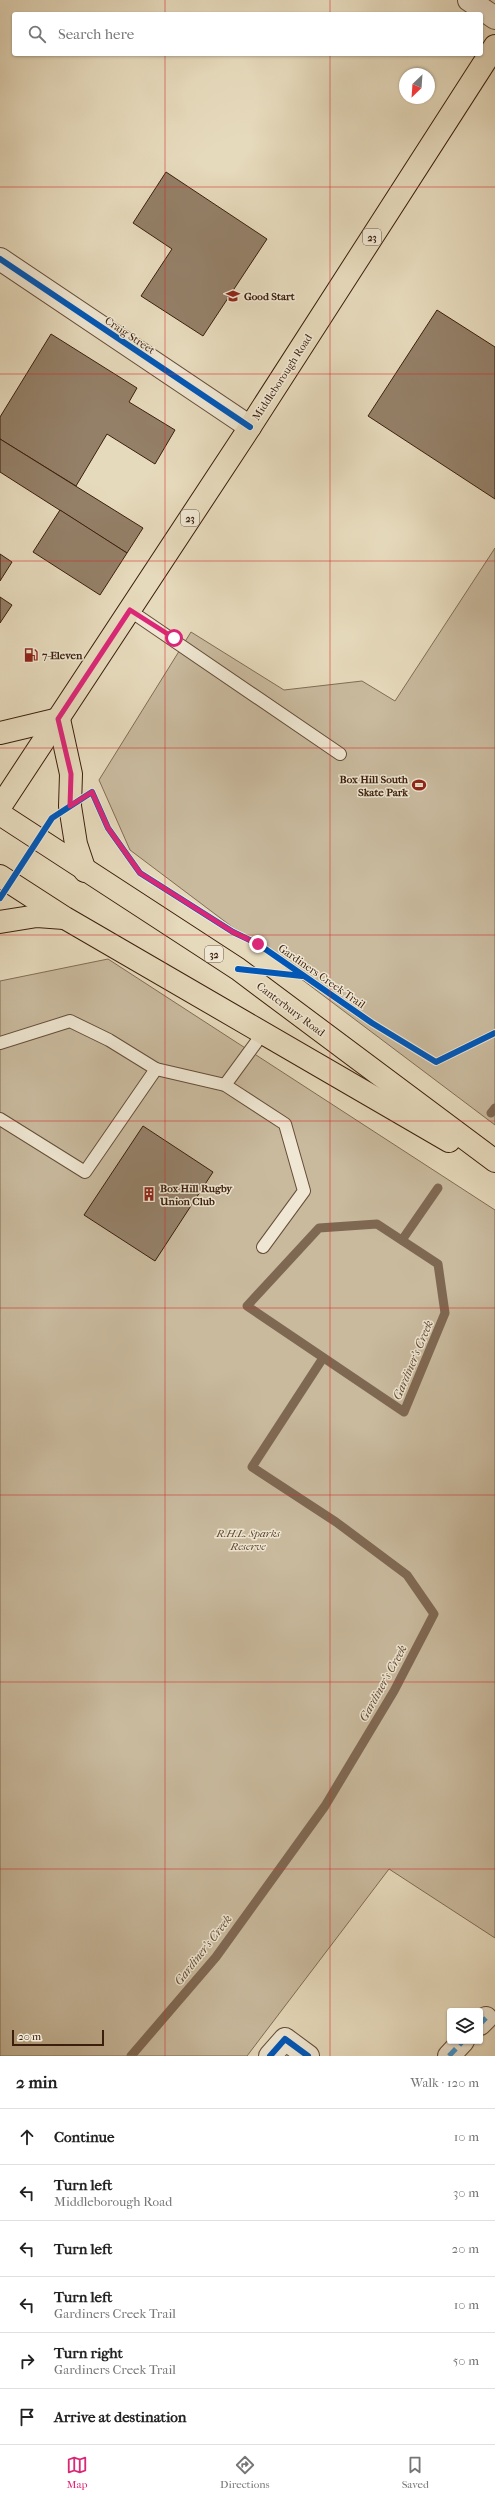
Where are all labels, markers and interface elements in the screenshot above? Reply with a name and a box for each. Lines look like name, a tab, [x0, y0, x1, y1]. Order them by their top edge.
search box	[12, 12, 483, 56]
icon: search	[26, 23, 48, 45]
text: Search here	[58, 25, 134, 43]
north arrow	[399, 68, 435, 104]
road number: 23	[363, 229, 381, 245]
school or university icon: Good Start	[225, 288, 241, 304]
place label: Good Start	[244, 290, 296, 303]
street label: Craig Street	[102, 314, 157, 357]
street label: Middleborough Road	[250, 331, 316, 423]
road number: 23	[181, 510, 199, 526]
route start	[165, 629, 183, 647]
fuel station icon: 7-Eleven	[23, 647, 39, 663]
place label: 7-Eleven	[41, 649, 83, 662]
place label: Box Hill South Skate Park	[340, 773, 409, 799]
sports icon: Box Hill South Skate Park	[411, 777, 427, 793]
route end	[249, 935, 267, 953]
street label: Gardiners Creek Trail	[276, 942, 368, 1011]
road number: 32	[205, 946, 223, 962]
street label: Canterbury Road	[254, 979, 328, 1040]
place label: Box Hill Rugby Union Club	[159, 1182, 233, 1208]
building icon: Box Hill Rugby Union Club	[141, 1186, 157, 1202]
water label: Gardiner's Creek	[390, 1318, 436, 1402]
park label: R.H.L. Sparks Reserve	[215, 1527, 280, 1553]
water label: Gardiner's Creek	[356, 1642, 410, 1724]
water label: Gardiner's Creek	[171, 1912, 235, 1988]
map controls	[447, 2008, 483, 2044]
button: layers	[447, 2008, 483, 2044]
scale bar	[12, 2028, 104, 2047]
text: 20 m	[18, 2030, 41, 2043]
text: 2 min	[16, 2072, 57, 2092]
text: Walk · 120 m	[411, 2075, 479, 2090]
icon: ahead	[16, 2126, 38, 2148]
text: Continue	[54, 2128, 114, 2146]
text: 10 m	[454, 2129, 479, 2144]
text: Turn left	[54, 2176, 112, 2194]
icon: left	[16, 2182, 38, 2204]
text: 30 m	[453, 2185, 479, 2200]
text: Middleborough Road	[54, 2194, 172, 2209]
icon: left	[16, 2238, 38, 2260]
text: Turn left	[54, 2240, 112, 2258]
text: 20 m	[452, 2241, 479, 2256]
text: Turn left	[54, 2288, 112, 2306]
icon: left	[16, 2294, 38, 2316]
text: 10 m	[454, 2297, 479, 2312]
text: Gardiners Creek Trail	[54, 2306, 176, 2321]
text: Turn right	[54, 2344, 123, 2362]
icon: right	[16, 2350, 38, 2372]
text: 50 m	[453, 2353, 479, 2368]
text: Gardiners Creek Trail	[54, 2362, 176, 2377]
icon: arrive	[16, 2406, 38, 2428]
text: Arrive at destination	[54, 2408, 186, 2426]
tab: Map	[66, 2454, 88, 2491]
tab: Directions	[220, 2454, 270, 2491]
tab: Saved	[402, 2454, 429, 2491]

